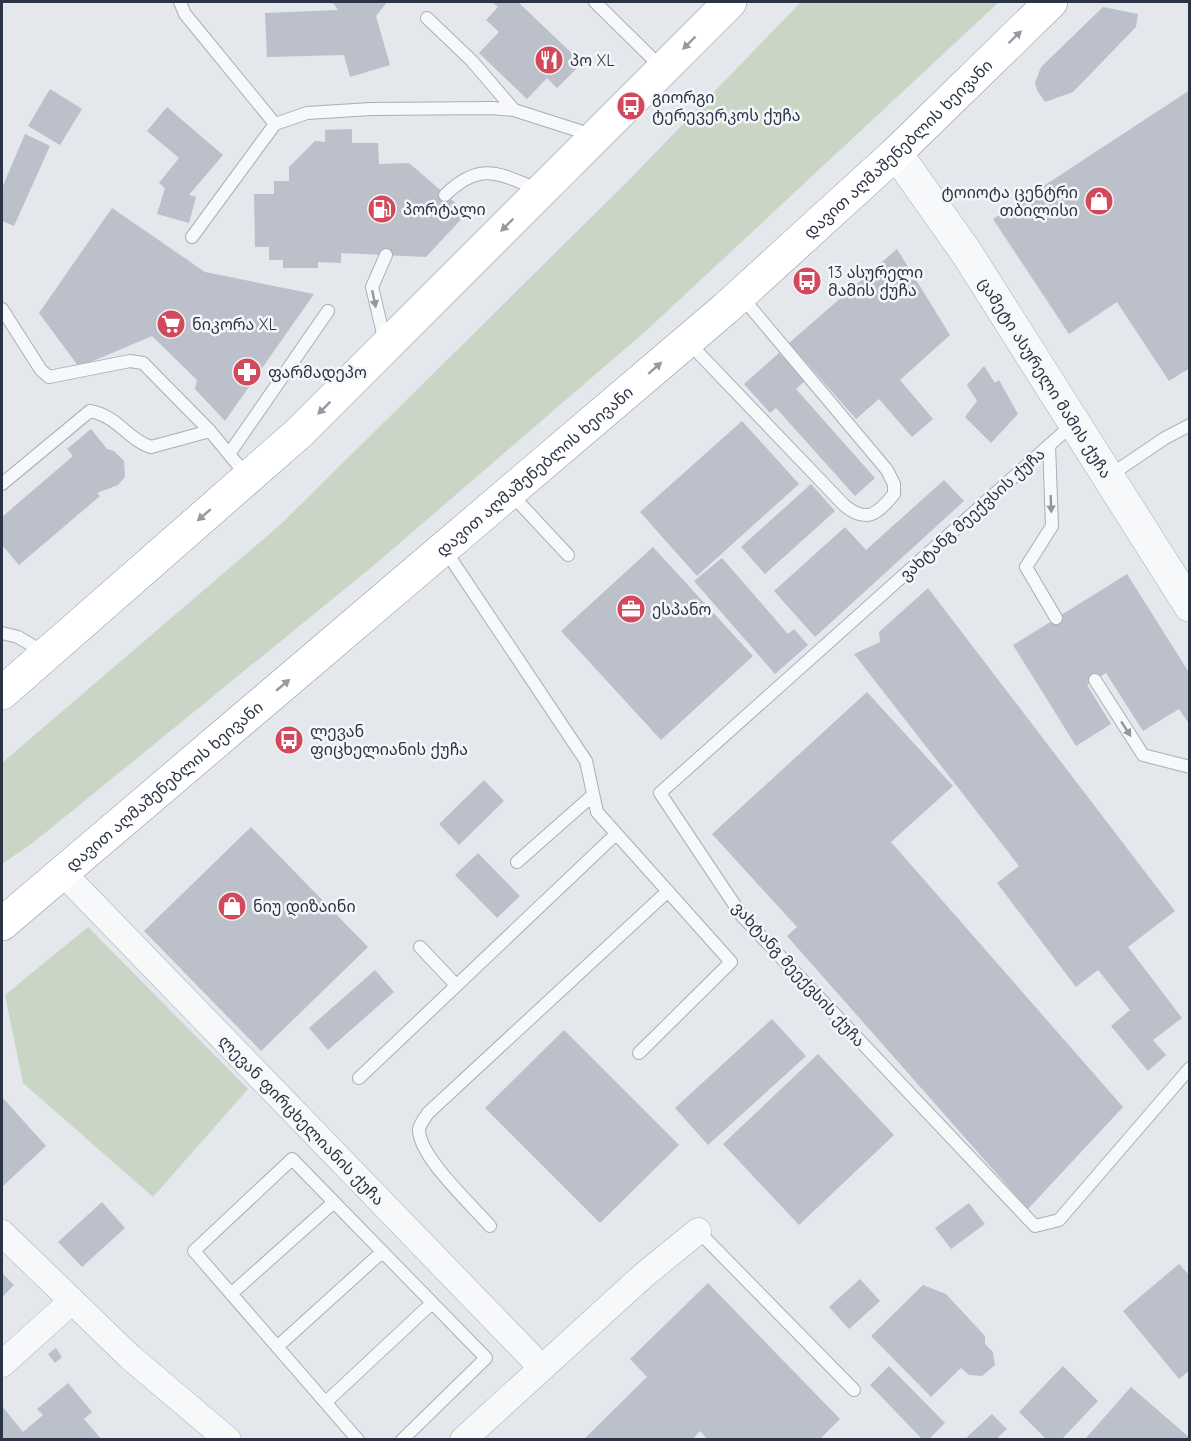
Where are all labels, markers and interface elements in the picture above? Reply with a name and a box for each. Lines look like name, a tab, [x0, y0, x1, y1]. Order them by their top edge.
one-way arrow	[1007, 30, 1022, 44]
one-way arrow	[682, 35, 696, 50]
restaurant icon: პო XL	[533, 44, 565, 76]
place label: პო XL	[570, 50, 615, 70]
street label: დავით აღმაშენებლის ხეივანი	[799, 55, 996, 243]
place label: გიორგი ტერევერკოს ქუჩა	[652, 87, 801, 125]
bus stop icon: გიორგი ტერევერკოს ქუჩა	[615, 90, 647, 122]
place label: ტოიოტა ცენტრი თბილისი	[942, 182, 1078, 221]
shop icon: ტოიოტა ცენტრი თბილისი	[1083, 185, 1115, 217]
fuel station icon: პორტალი	[366, 193, 398, 225]
place label: პორტალი	[403, 199, 486, 220]
one-way arrow	[500, 218, 514, 232]
place label: 13 ასურელი მამის ქუჩა	[828, 262, 923, 300]
bus stop icon: 13 ასურელი მამის ქუჩა	[791, 265, 823, 297]
street label: ცამეტი ასურელი მამის ქუჩა	[975, 274, 1116, 482]
one-way arrow	[370, 290, 379, 309]
supermarket icon: ნიკორა XL	[155, 308, 187, 340]
place label: ნიკორა XL	[192, 314, 277, 334]
pharmacy icon: ფარმადეპო	[231, 356, 263, 388]
place label: ფარმადეპო	[268, 362, 367, 383]
one-way arrow	[647, 362, 662, 375]
street label: დავით აღმაშენებლის ხეივანი	[432, 382, 637, 561]
one-way arrow	[318, 400, 332, 414]
street label: ვახტანგ მეექვსის ქუჩა	[895, 443, 1049, 585]
one-way arrow	[1047, 494, 1056, 513]
one-way arrow	[197, 508, 212, 521]
office icon: ესპანო	[615, 593, 647, 625]
place label: ესპანო	[652, 599, 711, 619]
one-way arrow	[275, 679, 291, 692]
street label: დავით აღმაშენებლის ხეივანი	[62, 697, 267, 876]
place label: ლევან ფიცხელიანის ქუჩა	[310, 721, 468, 760]
one-way arrow	[1121, 721, 1132, 738]
bus stop icon: ლევან ფიცხელიანის ქუჩა	[273, 724, 305, 756]
shop icon: ნიუ დიზაინი	[216, 890, 248, 922]
place label: ნიუ დიზაინი	[253, 896, 356, 917]
street label: ვახტანგ მეექვსის ქუჩა	[728, 897, 870, 1051]
street label: ლევან ფირცხელიანის ქუჩა	[214, 1031, 389, 1209]

